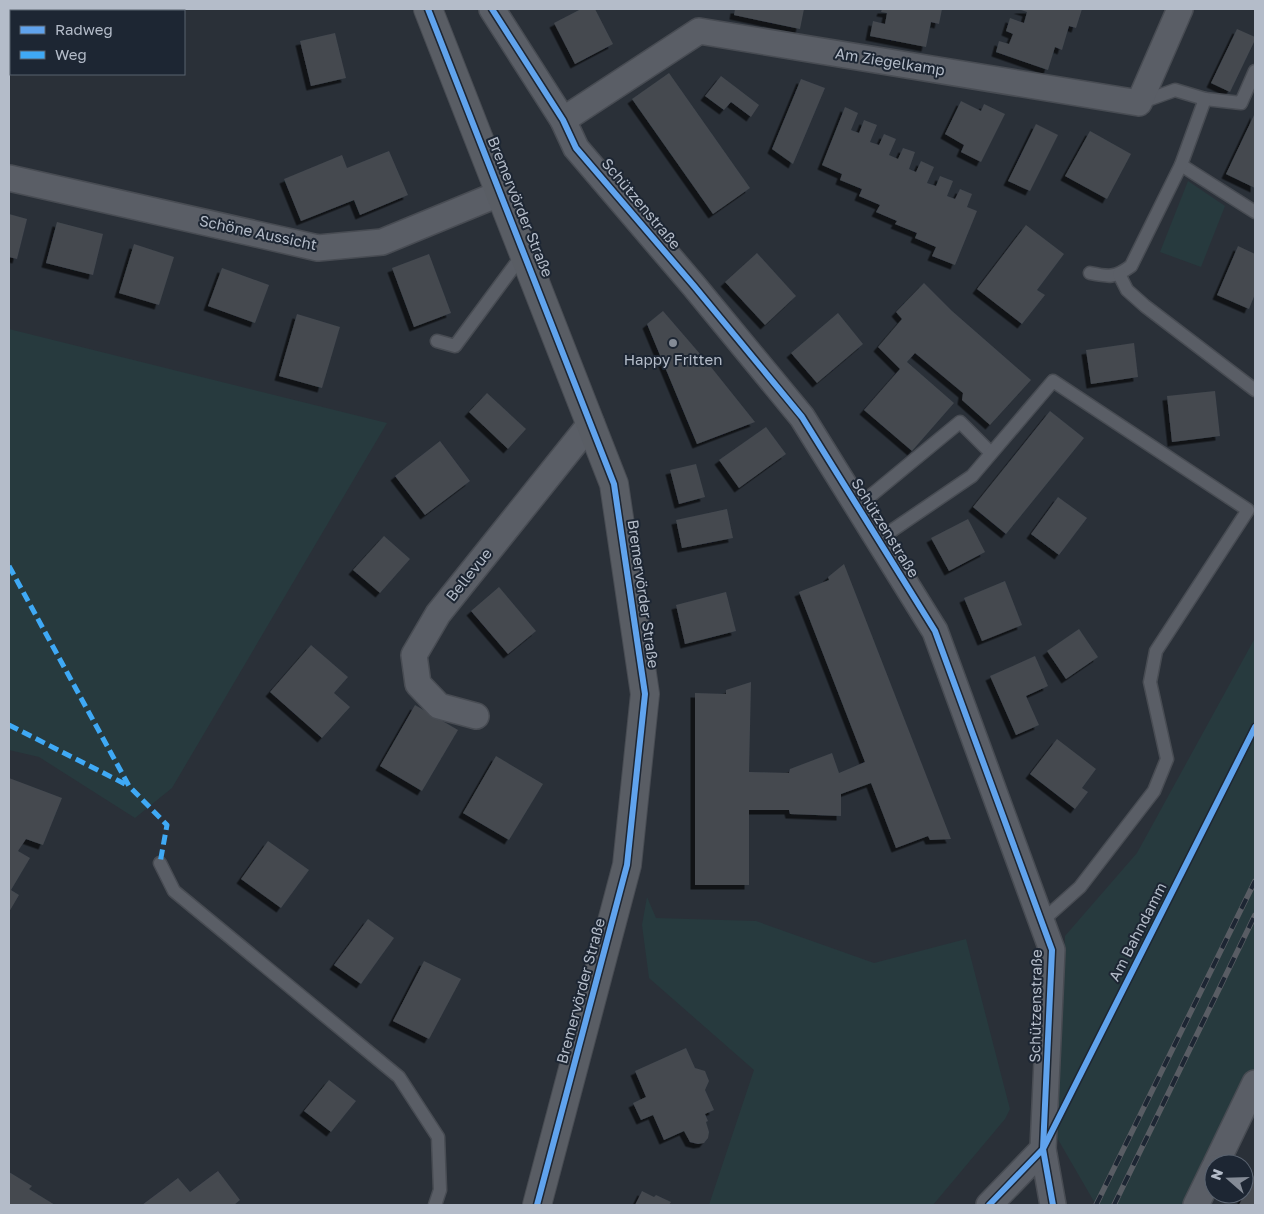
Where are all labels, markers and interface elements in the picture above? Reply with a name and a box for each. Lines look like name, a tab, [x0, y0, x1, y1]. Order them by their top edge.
legend	[10, 10, 185, 75]
text: Radweg	[55, 20, 113, 38]
street label: Am Ziegelkamp	[834, 43, 946, 79]
text: Weg	[55, 45, 87, 63]
street label: Bremervörder Straße	[484, 134, 557, 280]
street label: Schützenstraße	[598, 154, 685, 253]
street label: Schöne Aussicht	[198, 211, 319, 253]
marker: Happy Fritten	[667, 337, 679, 349]
place label: Happy Fritten	[624, 350, 722, 368]
street label: Schützenstraße	[848, 475, 924, 581]
street label: Bremervörder Straße	[625, 518, 663, 670]
street label: Bellevue	[441, 544, 495, 604]
street label: Am Bahndamm	[1105, 879, 1170, 984]
street label: Bremervörder Straße	[552, 916, 608, 1065]
street label: Schützenstraße	[1025, 949, 1045, 1063]
north arrow	[1204, 1154, 1254, 1204]
text: N	[1207, 1166, 1226, 1182]

